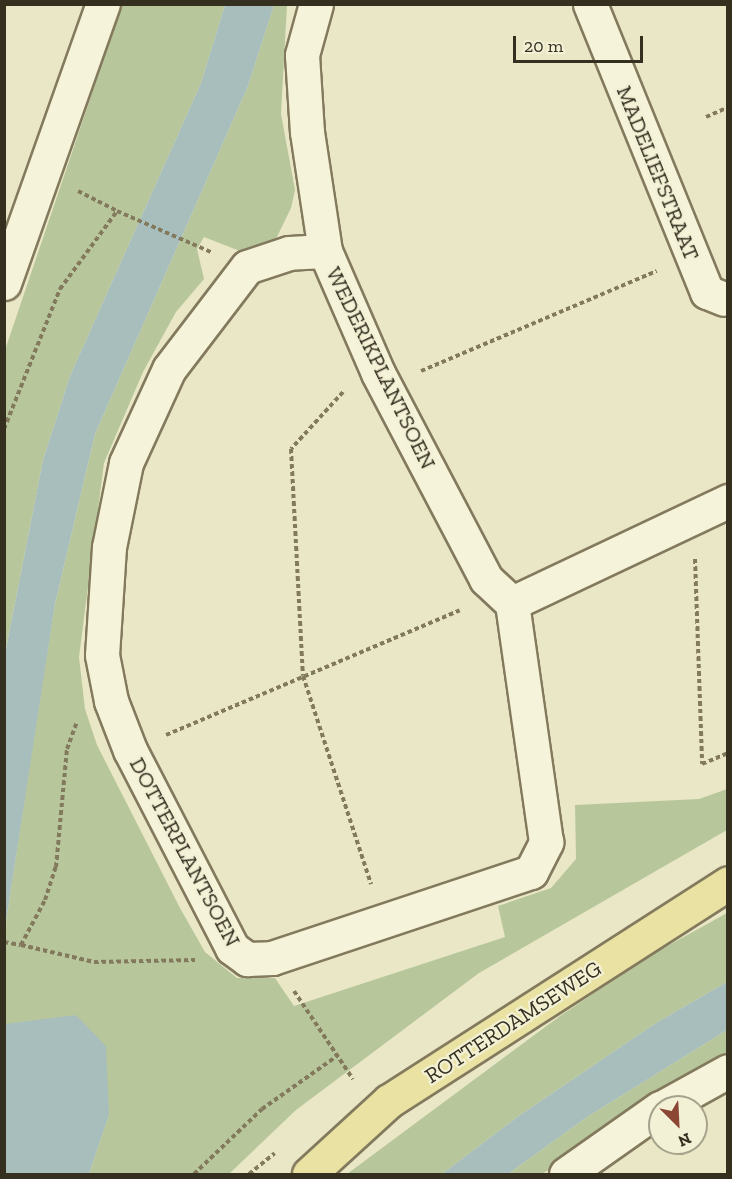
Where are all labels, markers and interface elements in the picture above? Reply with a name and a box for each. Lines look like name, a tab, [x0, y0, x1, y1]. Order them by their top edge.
scale bar	[516, 24, 646, 62]
text: 20 m	[524, 35, 563, 57]
street label: MADELIEFSTRAAT	[611, 82, 705, 264]
street label: WEDERIKPLANTSOEN	[321, 263, 441, 473]
street label: DOTTERPLANTSOEN	[124, 753, 246, 951]
street label: ROTTERDAMSEWEG	[420, 955, 606, 1089]
north arrow	[648, 1095, 708, 1155]
text: N	[675, 1129, 694, 1151]

